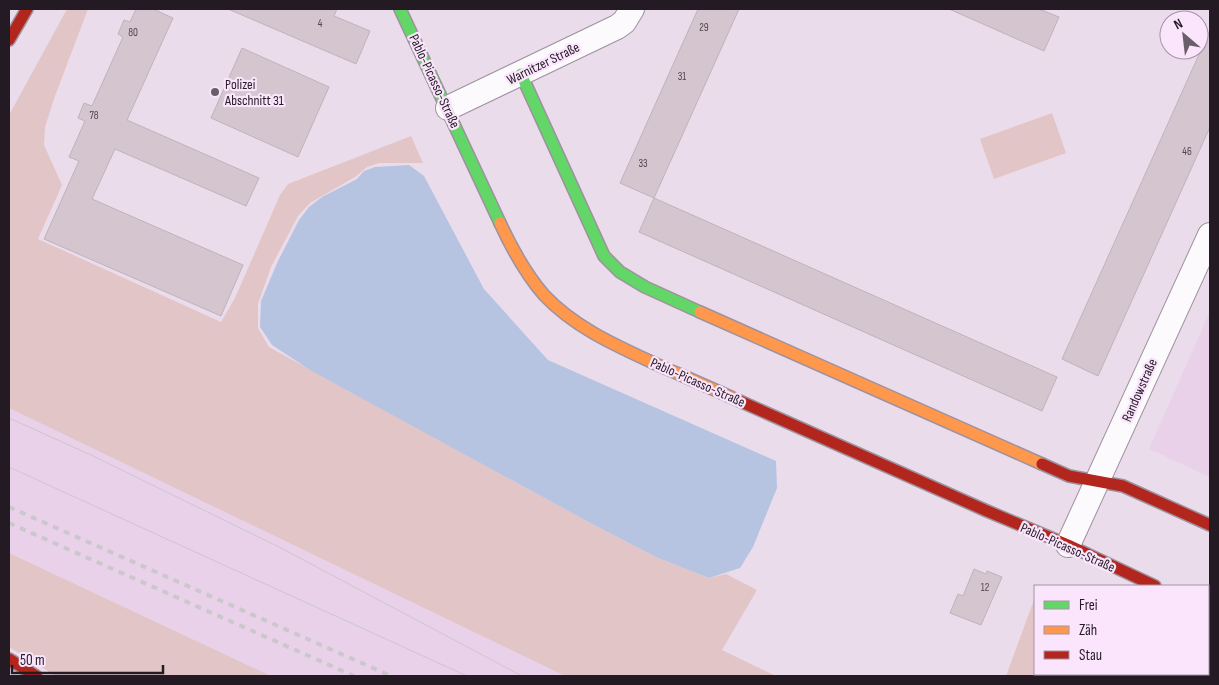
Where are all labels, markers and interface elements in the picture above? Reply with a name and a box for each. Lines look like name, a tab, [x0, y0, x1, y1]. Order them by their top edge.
north arrow	[1159, 10, 1209, 60]
text: N	[1171, 15, 1185, 33]
house number: 4	[318, 17, 323, 30]
house number: 29	[699, 21, 709, 34]
house number: 80	[128, 26, 138, 39]
street label: Pablo-Picasso-Straße	[405, 32, 464, 131]
street label: Warnitzer Straße	[504, 39, 582, 88]
house number: 31	[678, 70, 686, 83]
place label: Polizei Abschnitt 31	[224, 76, 284, 109]
marker: Polizei Abschnitt 31	[209, 86, 221, 98]
house number: 78	[89, 109, 99, 122]
house number: 46	[1182, 145, 1192, 158]
house number: 33	[638, 157, 648, 170]
street label: Pablo-Picasso-Straße	[648, 354, 748, 411]
street label: Randowstraße	[1118, 356, 1161, 424]
street label: Pablo-Picasso-Straße	[1018, 519, 1118, 576]
house number: 12	[981, 581, 990, 594]
legend	[1034, 585, 1209, 675]
text: Frei	[1079, 596, 1098, 615]
text: Zäh	[1079, 621, 1097, 640]
scale bar	[12, 642, 164, 674]
text: Stau	[1079, 646, 1102, 665]
text: 50 m	[20, 651, 45, 670]

